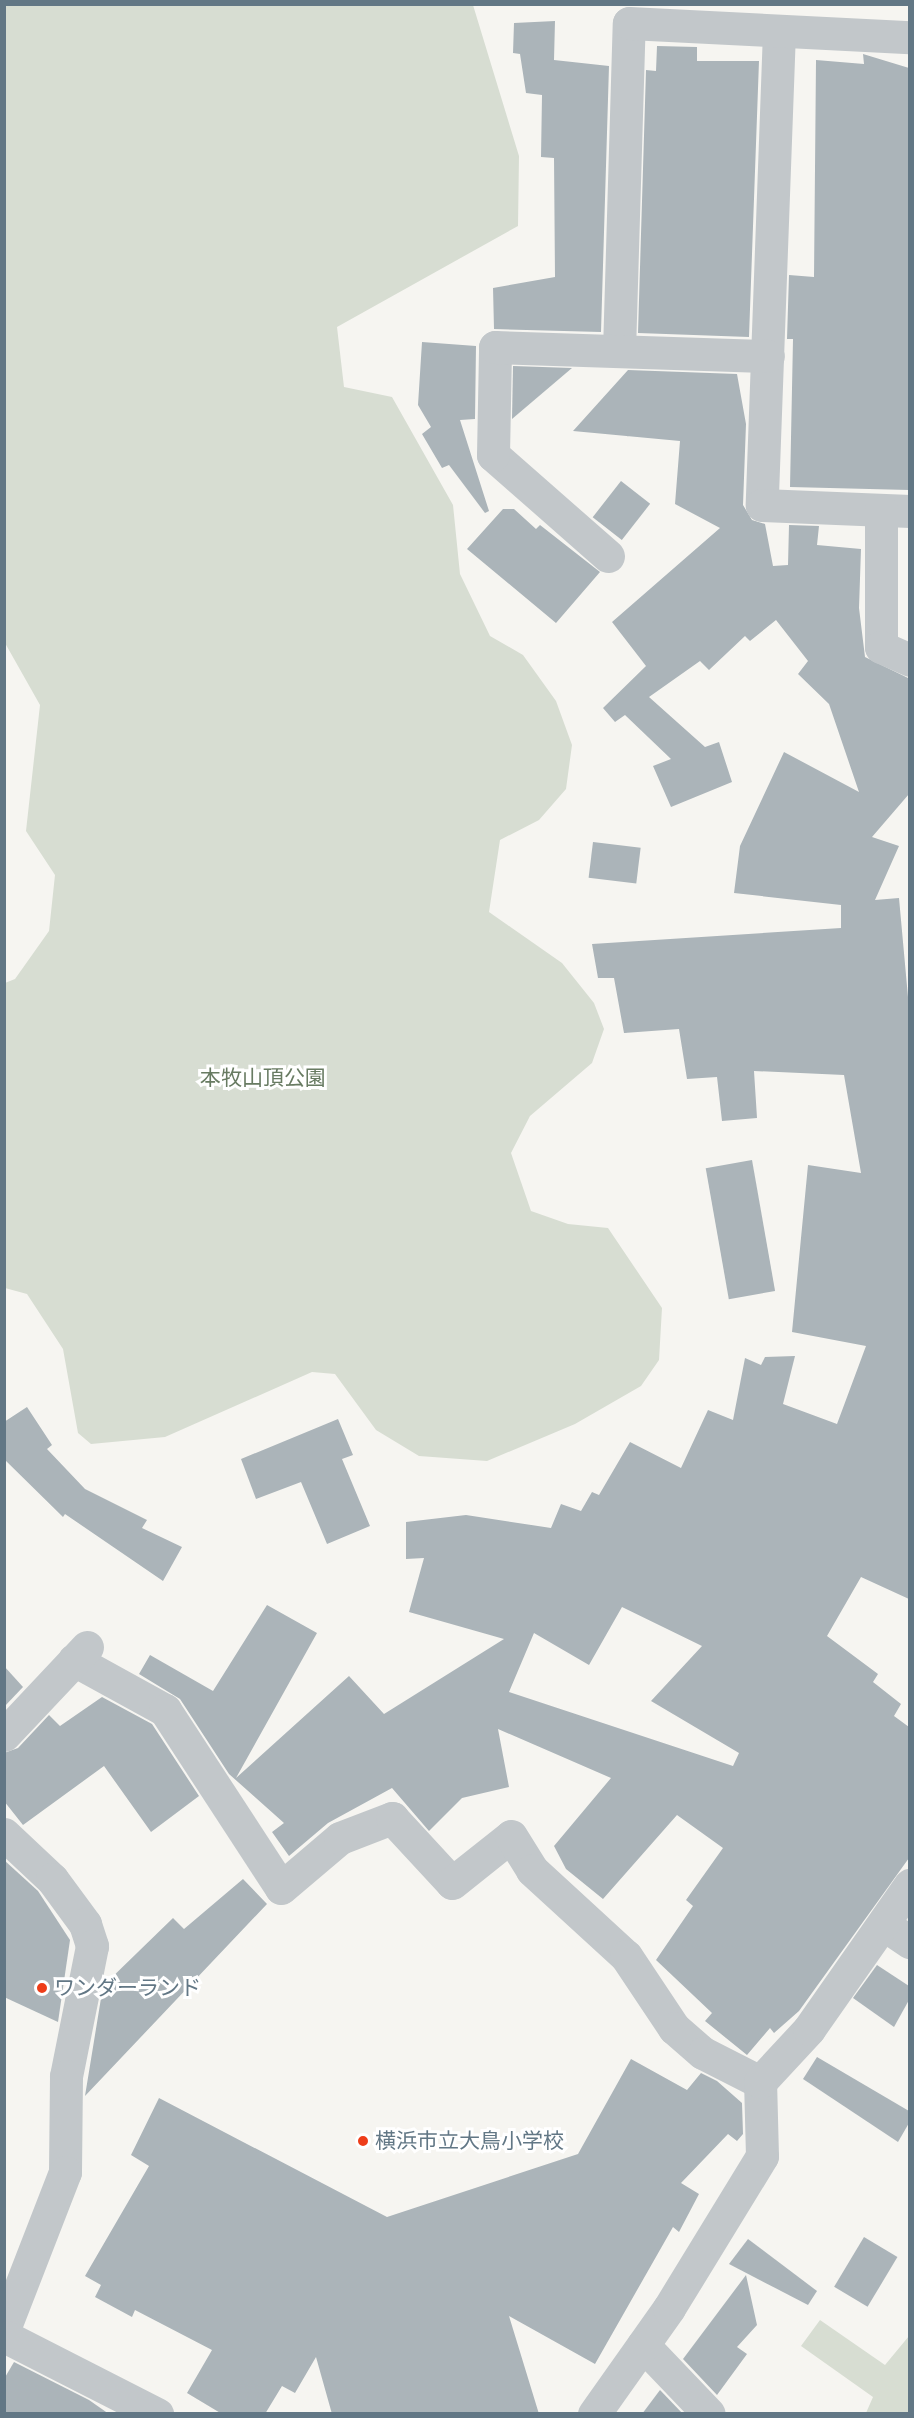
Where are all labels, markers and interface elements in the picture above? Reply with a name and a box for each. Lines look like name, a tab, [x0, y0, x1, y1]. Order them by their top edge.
park label: 本牧山頂公園	[200, 1065, 326, 1091]
place label: ワンダーランド	[54, 1975, 201, 2001]
marker: ワンダーランド	[35, 1981, 49, 1995]
place label: 横浜市立大鳥小学校	[375, 2128, 564, 2154]
marker: 横浜市立大鳥小学校	[356, 2134, 370, 2148]

